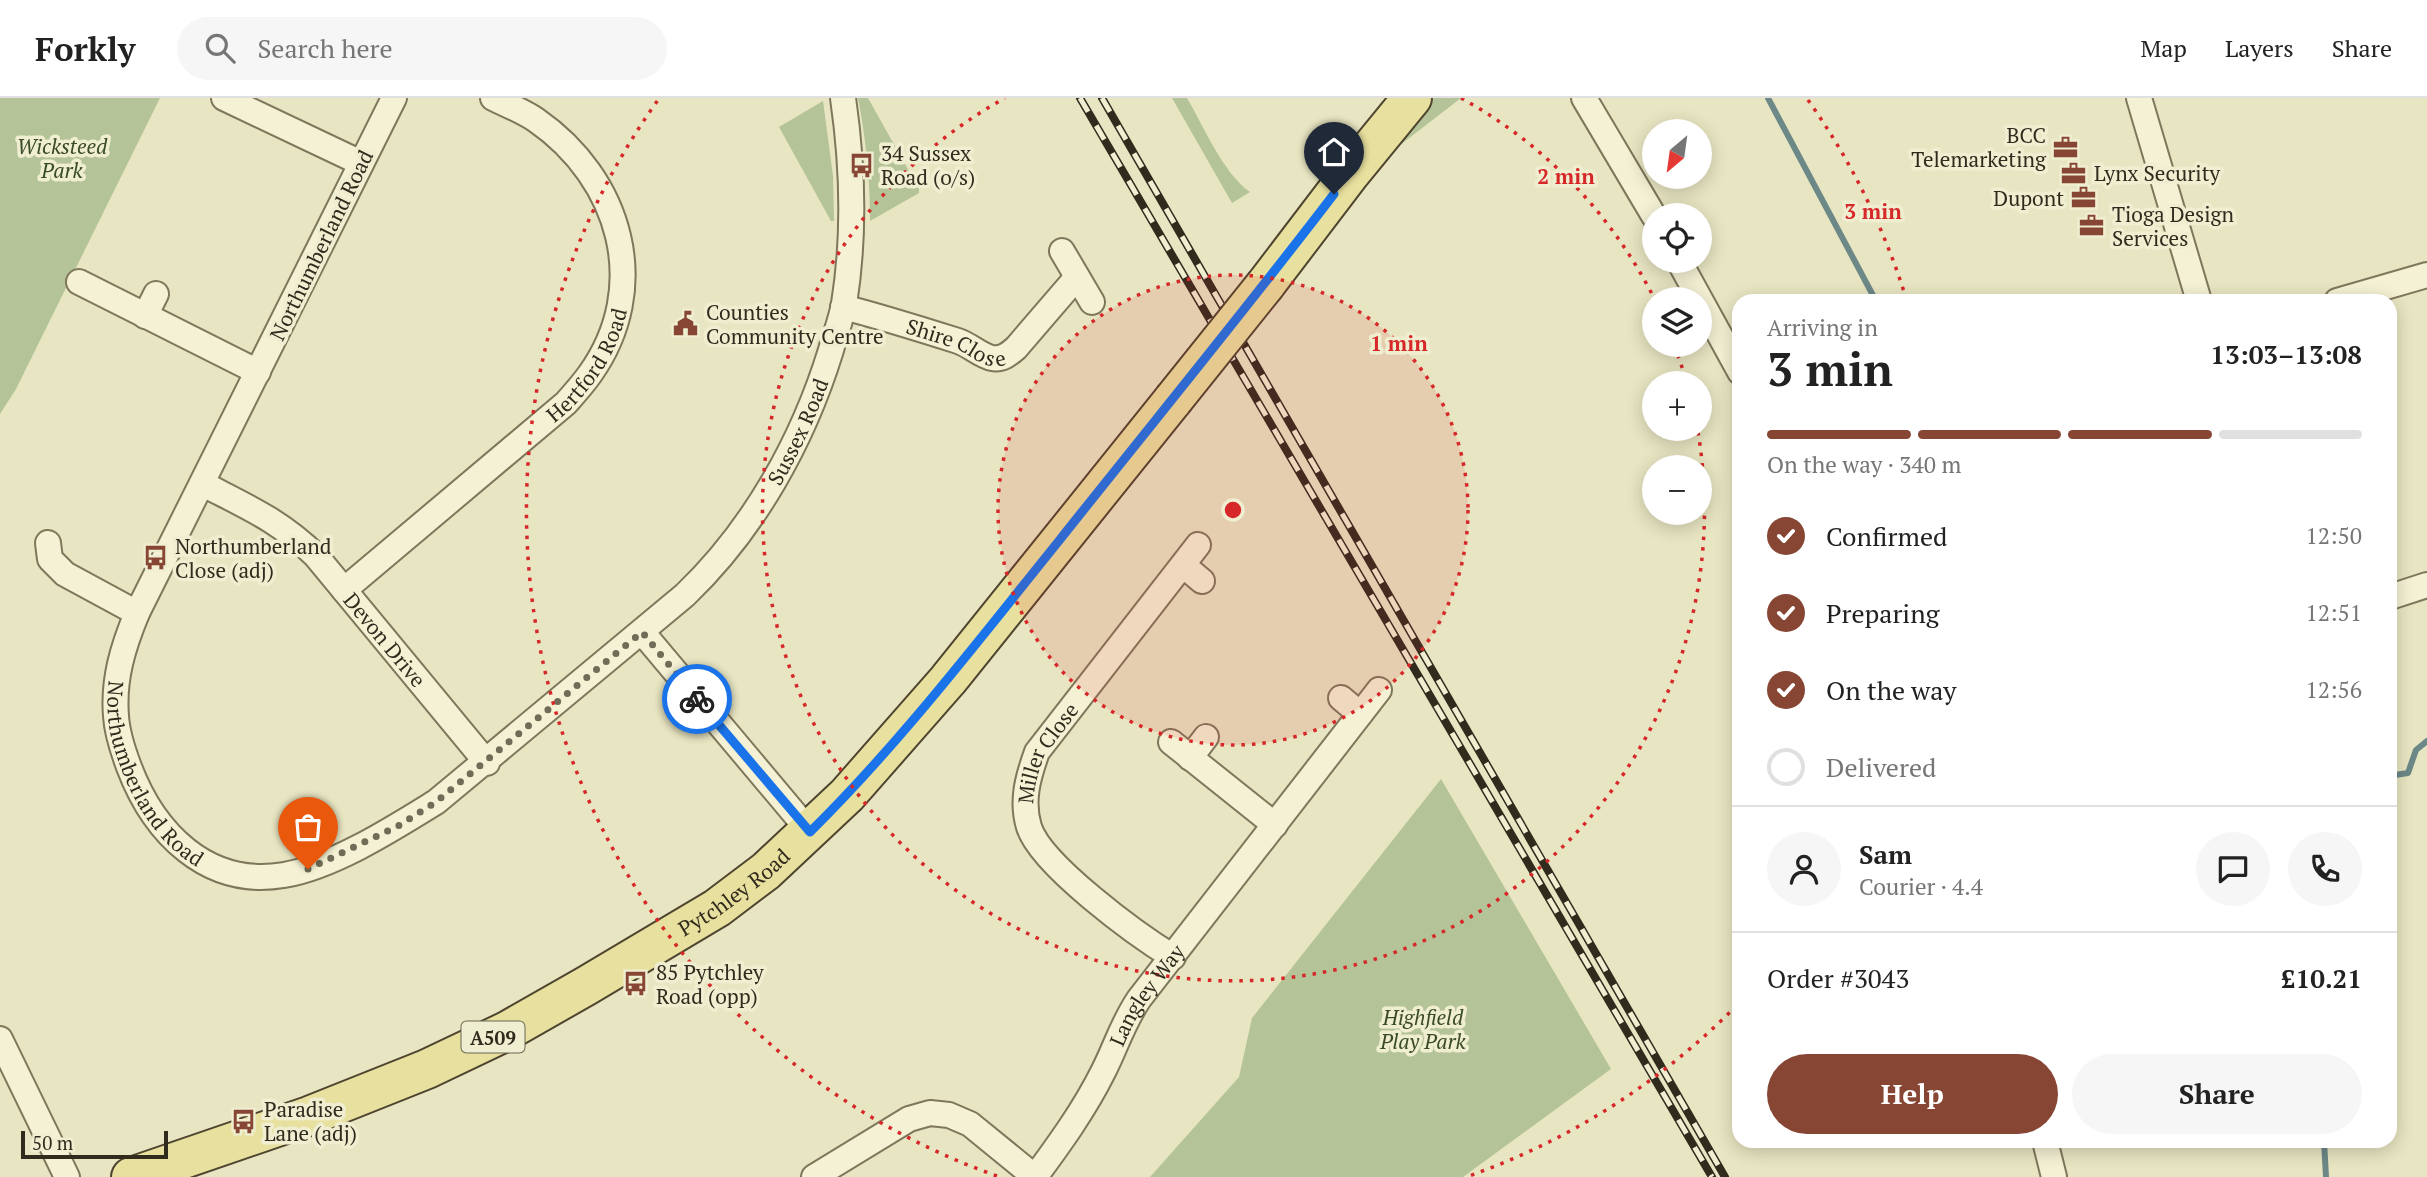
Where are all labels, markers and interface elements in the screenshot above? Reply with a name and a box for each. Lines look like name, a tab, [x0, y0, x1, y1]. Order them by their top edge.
search box	[177, 17, 667, 80]
text: Forkly	[35, 27, 135, 70]
icon: search	[201, 29, 239, 67]
text: Search here	[257, 31, 393, 65]
text: Map	[2140, 32, 2187, 64]
text: Layers	[2225, 32, 2294, 64]
text: Share	[2332, 32, 2392, 64]
north arrow	[1642, 119, 1712, 189]
map controls	[1642, 119, 1712, 525]
place label: BCC Telemarketing	[1911, 121, 2047, 173]
pin	[1304, 122, 1364, 194]
park label: Wicksteed Park	[17, 132, 108, 184]
icon: home	[1315, 133, 1353, 171]
office icon: BCC Telemarketing	[2052, 133, 2080, 161]
place label: 34 Sussex Road (o/s)	[881, 139, 975, 191]
street label: Northumberland Road	[263, 145, 379, 345]
bus stop icon: 34 Sussex Road (o/s)	[847, 151, 875, 179]
office icon: Lynx Security	[2060, 159, 2088, 187]
place label: Lynx Security	[2094, 159, 2220, 187]
text: 2 min	[1537, 162, 1595, 190]
place label: Dupont	[1993, 184, 2064, 212]
office icon: Dupont	[2070, 184, 2098, 212]
text: 3 min	[1844, 197, 1902, 225]
place label: Tioga Design Services	[2112, 200, 2235, 252]
button: locate	[1642, 203, 1712, 273]
office icon: Tioga Design Services	[2078, 212, 2106, 240]
button: layers	[1642, 287, 1712, 357]
place label: Counties Community Centre	[706, 298, 884, 350]
street label: Hertford Road	[540, 305, 633, 428]
public building icon: Counties Community Centre	[672, 310, 700, 338]
street label: Shire Close	[903, 312, 1008, 373]
text: Arriving in	[1767, 312, 1878, 343]
text: 1 min	[1370, 329, 1428, 357]
text: 13:03–13:08	[2210, 337, 2362, 371]
text: 3 min	[1767, 338, 1893, 399]
button: +	[1642, 371, 1712, 441]
street label: Sussex Road	[761, 374, 835, 490]
text: On the way · 340 m	[1767, 449, 1961, 480]
button: −	[1642, 455, 1712, 525]
centre of rings	[1221, 498, 1245, 522]
icon: check	[1767, 517, 1805, 555]
text: Confirmed	[1826, 519, 1947, 553]
text: 12:50	[2305, 520, 2362, 551]
place label: Northumberland Close (adj)	[175, 532, 332, 584]
bus stop icon: Northumberland Close (adj)	[141, 544, 169, 572]
street label: Devon Drive	[338, 586, 432, 693]
icon: check	[1767, 594, 1805, 632]
text: Preparing	[1826, 596, 1939, 630]
text: 12:51	[2305, 597, 2362, 628]
courier	[662, 664, 732, 734]
icon: check	[1767, 671, 1805, 709]
text: On the way	[1826, 673, 1957, 707]
text: 12:56	[2305, 674, 2362, 705]
street label: Northumberland Road	[101, 680, 210, 873]
icon: bike	[678, 680, 716, 718]
street label: Miller Close	[1011, 697, 1084, 805]
text: Delivered	[1826, 750, 1936, 784]
pin	[278, 797, 338, 869]
icon: bag	[289, 808, 327, 846]
button: person	[1767, 832, 1841, 906]
button: chat	[2196, 832, 2270, 906]
button: phone	[2288, 832, 2362, 906]
text: Sam	[1859, 837, 1912, 871]
street label: Pytchley Road	[673, 842, 796, 942]
text: Courier · 4.4	[1859, 871, 1983, 902]
street label: Langley Way	[1103, 938, 1191, 1050]
place label: 85 Pytchley Road (opp)	[656, 958, 764, 1010]
text: Order #3043	[1767, 961, 1909, 995]
text: £10.21	[2281, 961, 2362, 995]
bus stop icon: 85 Pytchley Road (opp)	[622, 970, 650, 998]
park label: Highfield Play Park	[1379, 1003, 1467, 1055]
road number: A509	[462, 1021, 524, 1052]
button: Help	[1767, 1054, 2058, 1134]
button: Share	[2072, 1054, 2362, 1134]
place label: Paradise Lane (adj)	[264, 1095, 357, 1147]
bus stop icon: Paradise Lane (adj)	[230, 1107, 258, 1135]
scale bar	[21, 1128, 168, 1160]
text: 50 m	[32, 1130, 73, 1155]

